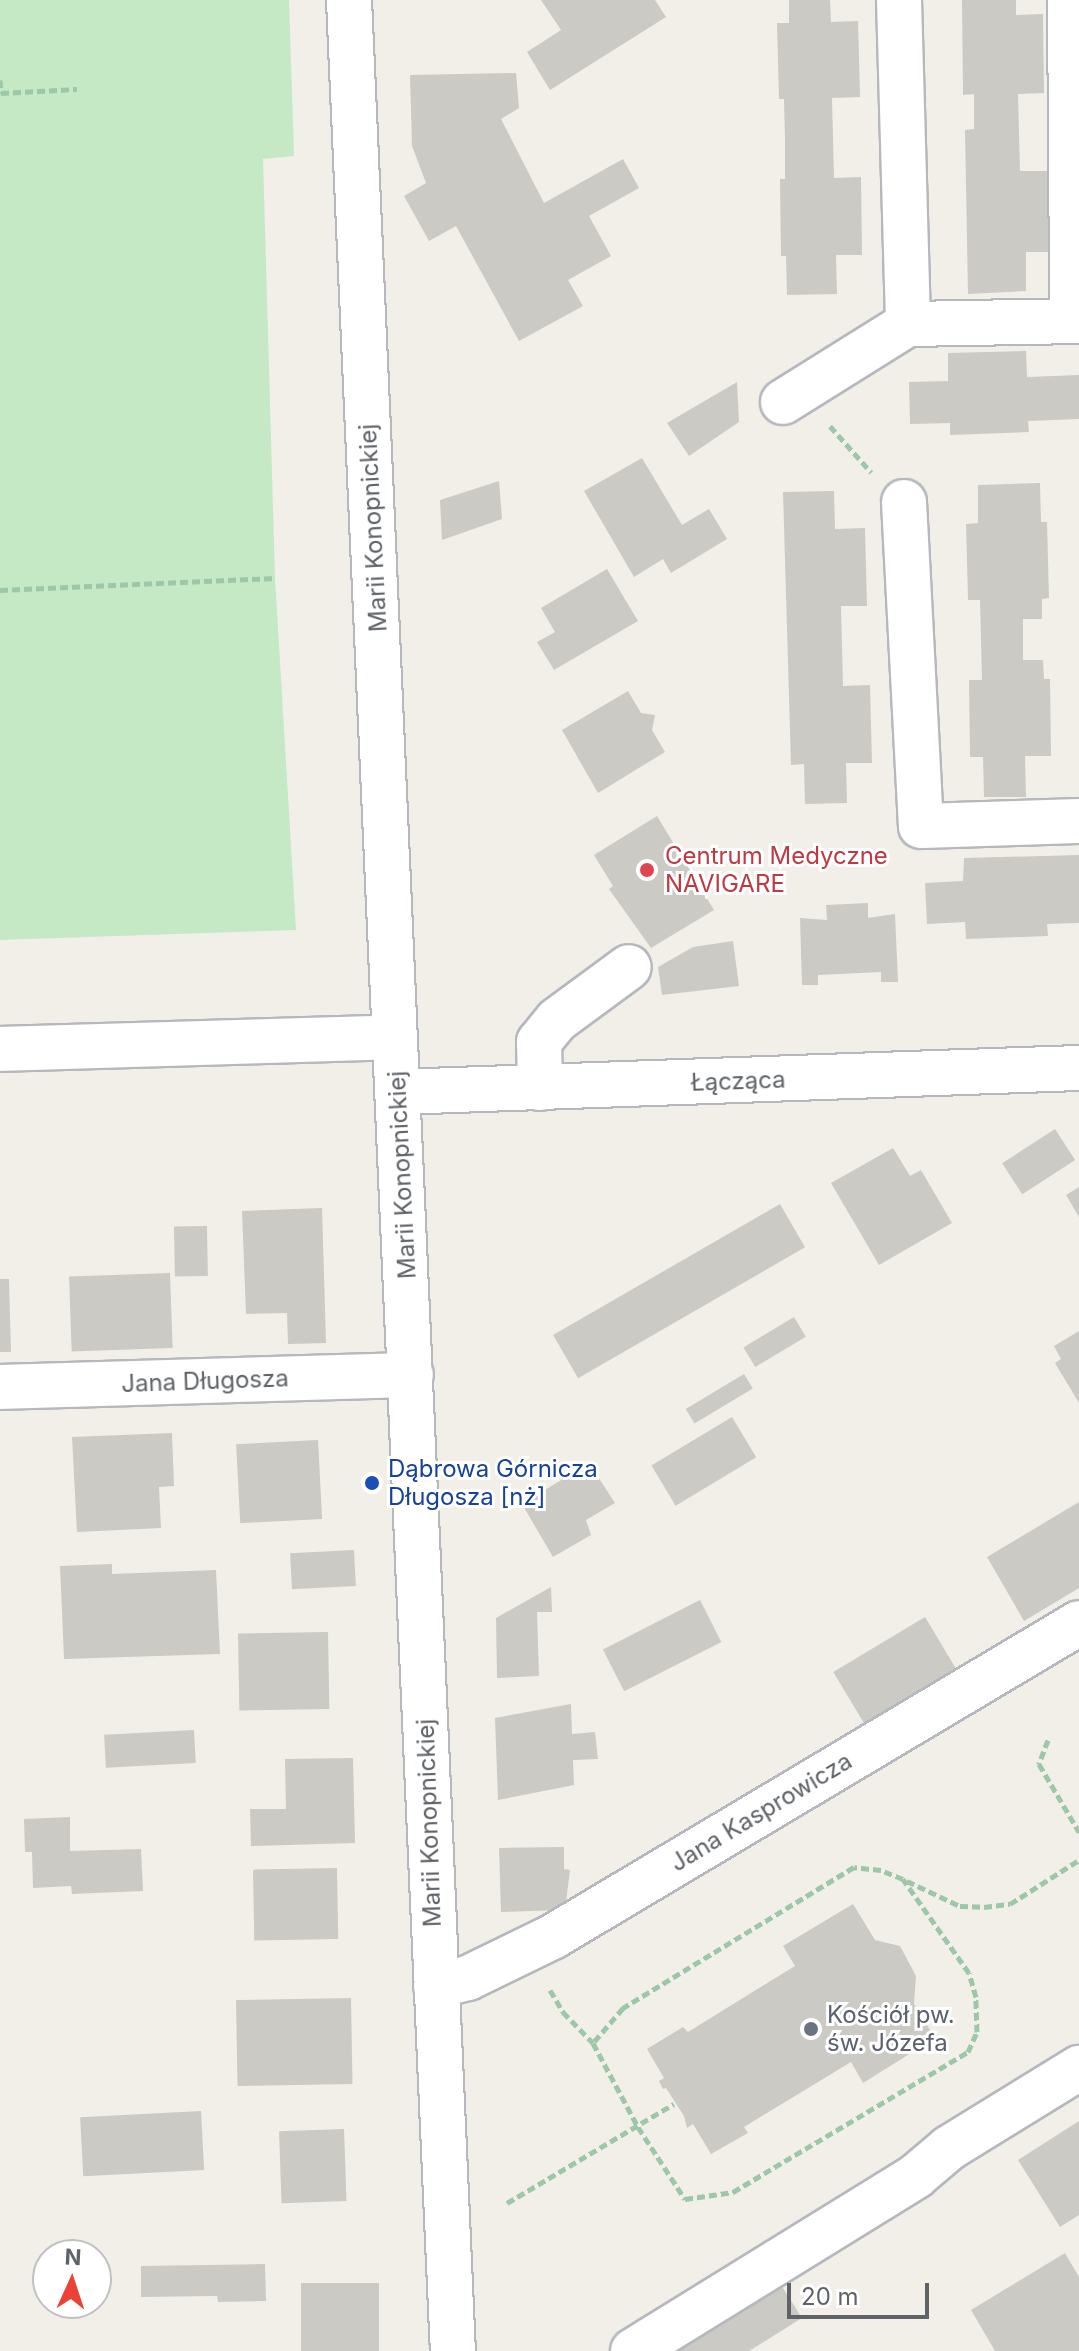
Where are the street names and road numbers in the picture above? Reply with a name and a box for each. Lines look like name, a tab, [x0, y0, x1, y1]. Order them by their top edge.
street label: Marii Konopnickiej	[353, 423, 393, 633]
street label: Łącząca	[690, 1065, 786, 1097]
street label: Marii Konopnickiej	[382, 1070, 422, 1280]
street label: Jana Długosza	[121, 1364, 289, 1398]
street label: Marii Konopnickiej	[411, 1718, 447, 1928]
street label: Jana Kasprowicza	[665, 1746, 857, 1878]

